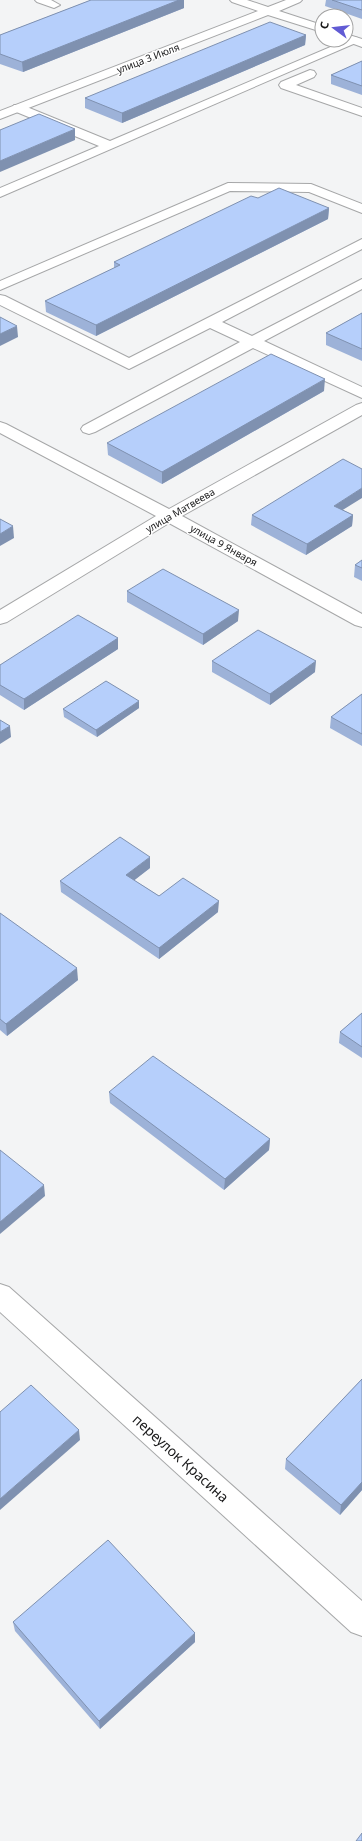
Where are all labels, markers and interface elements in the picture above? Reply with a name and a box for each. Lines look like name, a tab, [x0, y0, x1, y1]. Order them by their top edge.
north arrow	[314, 8, 354, 48]
text: С	[316, 20, 332, 31]
street label: улица 3 Июля	[114, 40, 182, 76]
street label: улица Матвеева	[143, 484, 217, 536]
street label: улица 9 Января	[188, 521, 260, 569]
street label: переулок Красина	[129, 1410, 233, 1506]

